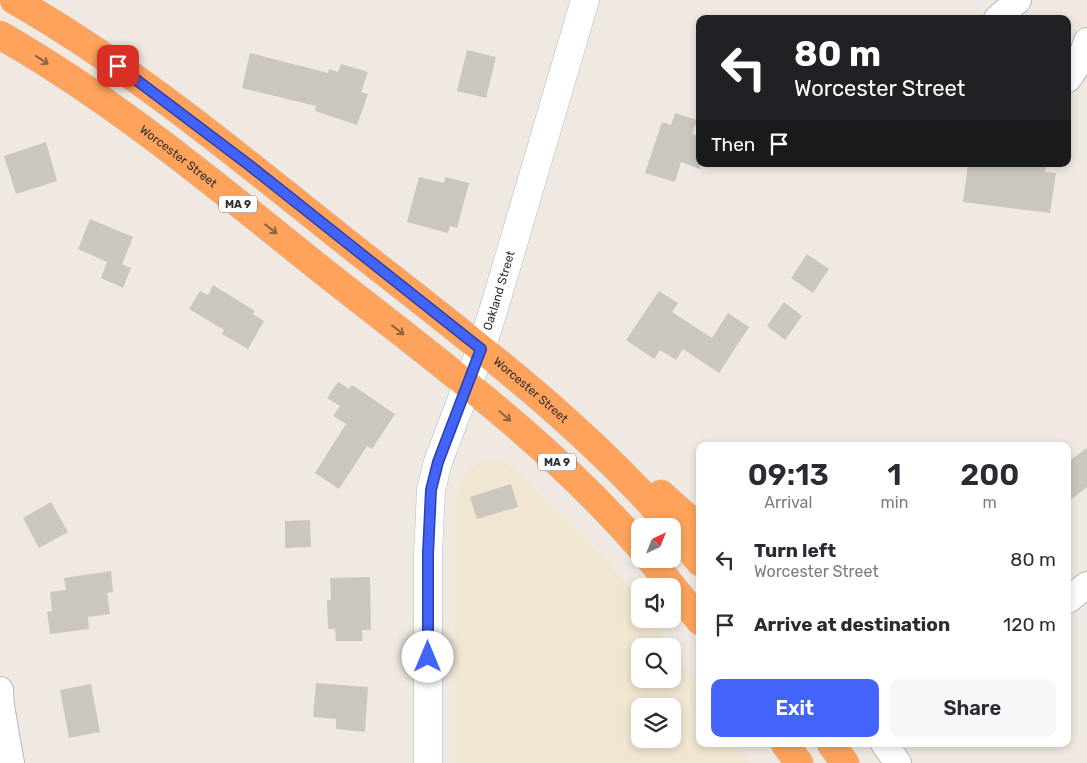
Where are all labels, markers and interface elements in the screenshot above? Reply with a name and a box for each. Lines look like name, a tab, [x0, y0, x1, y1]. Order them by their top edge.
text: 80 m	[794, 33, 881, 75]
icon: left	[711, 35, 776, 100]
pin	[97, 45, 139, 87]
icon: arrive	[104, 52, 132, 80]
one-way arrow	[34, 56, 48, 66]
text: Worcester Street	[794, 75, 965, 102]
street label: Worcester Street	[137, 122, 220, 191]
icon: arrive	[765, 130, 793, 158]
text: Then	[711, 133, 755, 156]
road number: MA 9	[219, 195, 257, 212]
one-way arrow	[264, 224, 277, 235]
street label: Oakland Street	[480, 249, 518, 332]
one-way arrow	[392, 324, 405, 335]
street label: Worcester Street	[491, 354, 571, 426]
one-way arrow	[498, 410, 511, 421]
road number: MA 9	[538, 454, 576, 471]
text: 09:13	[748, 457, 829, 493]
text: 1	[887, 457, 902, 493]
text: 200	[960, 457, 1019, 493]
text: Arrival	[764, 493, 812, 512]
text: min	[881, 493, 908, 512]
text: m	[983, 493, 997, 512]
north arrow	[631, 518, 681, 568]
map controls	[631, 518, 681, 748]
text: Turn left	[754, 539, 836, 562]
icon: left	[711, 546, 739, 574]
text: 80 m	[1010, 548, 1056, 571]
text: Worcester Street	[754, 562, 879, 581]
button: sound	[631, 578, 681, 628]
icon: arrive	[711, 611, 739, 639]
text: Arrive at destination	[754, 613, 950, 636]
text: 120 m	[1003, 613, 1056, 636]
position arrow	[401, 630, 453, 682]
button: search	[631, 638, 681, 688]
button: Exit	[711, 679, 879, 737]
button: Share	[889, 679, 1056, 737]
button: layers	[631, 698, 681, 748]

